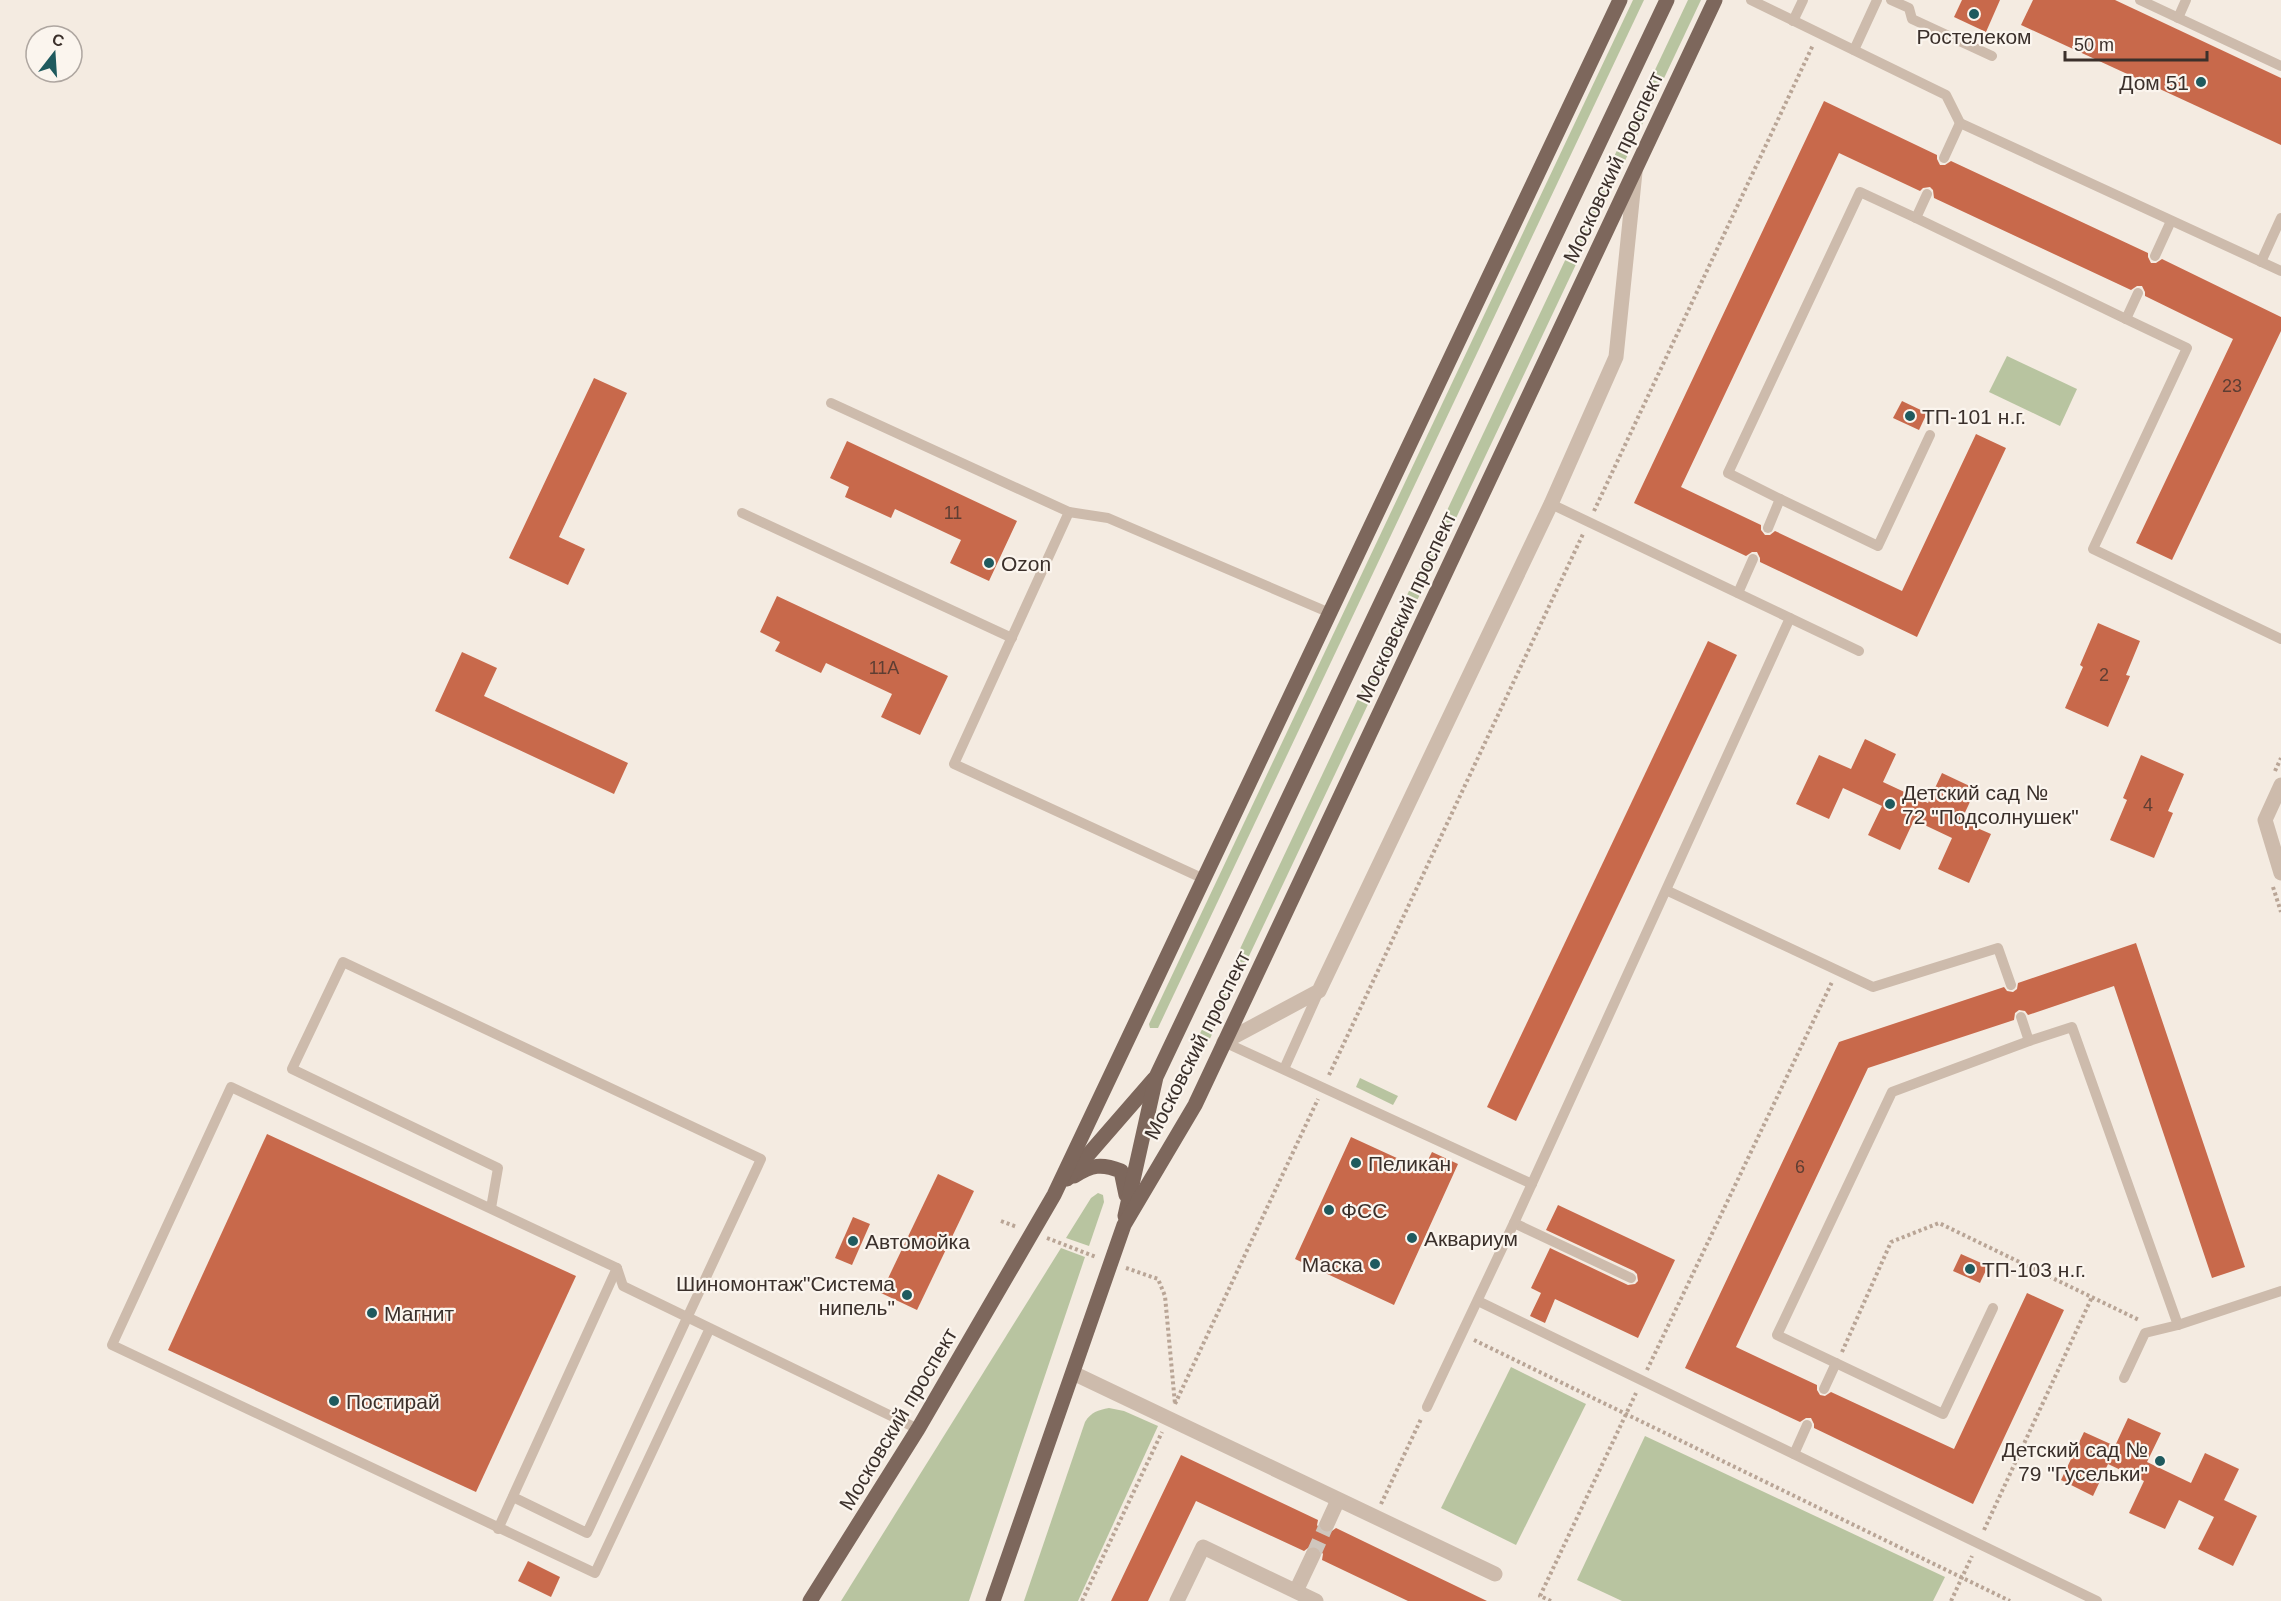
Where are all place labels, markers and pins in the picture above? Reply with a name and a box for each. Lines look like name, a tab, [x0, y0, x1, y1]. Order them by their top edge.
marker: Ростелеком	[1967, 7, 1981, 21]
place label: Ростелеком	[1916, 25, 2032, 48]
place label: Дом 51	[2119, 71, 2189, 94]
marker: Дом 51	[2194, 75, 2208, 89]
place label: ТП-101 н.г.	[1922, 405, 2026, 428]
marker: ТП-101 н.г.	[1903, 409, 1917, 423]
place label: Ozon	[1001, 552, 1051, 575]
marker: Ozon	[982, 556, 996, 570]
place label: Детский сад № 72 "Подсолнушек"	[1902, 781, 2079, 828]
marker: Детский сад № 72 "Подсолнушек"	[1883, 797, 1897, 811]
place label: Пеликан	[1368, 1152, 1451, 1175]
marker: Пеликан	[1349, 1156, 1363, 1170]
place label: ФСС	[1341, 1199, 1387, 1222]
marker: ФСС	[1322, 1203, 1336, 1217]
place label: Аквариум	[1424, 1227, 1518, 1250]
place label: Автомойка	[865, 1230, 970, 1253]
marker: Аквариум	[1405, 1231, 1419, 1245]
marker: Автомойка	[846, 1234, 860, 1248]
place label: Маска	[1302, 1253, 1363, 1276]
marker: Маска	[1368, 1257, 1382, 1271]
place label: ТП-103 н.г.	[1982, 1258, 2086, 1281]
marker: ТП-103 н.г.	[1963, 1262, 1977, 1276]
place label: Шиномонтаж"Система нипель"	[676, 1272, 895, 1319]
marker: Шиномонтаж"Система нипель"	[900, 1288, 914, 1302]
place label: Магнит	[384, 1302, 454, 1325]
marker: Магнит	[365, 1306, 379, 1320]
place label: Постирай	[346, 1390, 440, 1413]
marker: Постирай	[327, 1394, 341, 1408]
place label: Детский сад № 79 "Гусельки"	[2002, 1438, 2148, 1485]
marker: Детский сад № 79 "Гусельки"	[2153, 1454, 2167, 1468]

